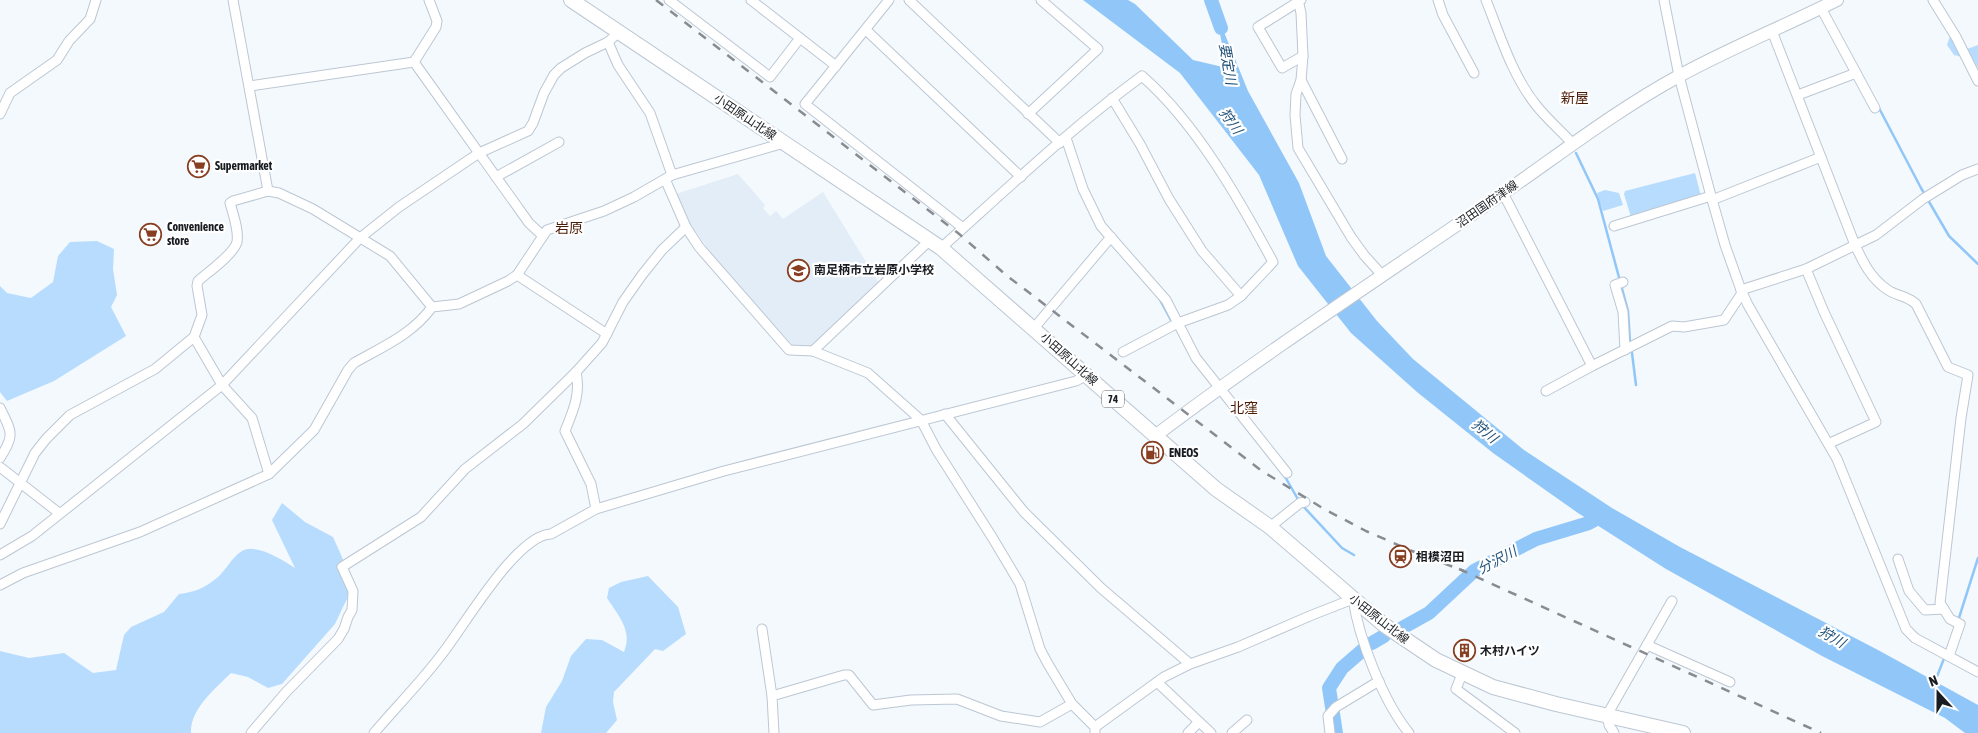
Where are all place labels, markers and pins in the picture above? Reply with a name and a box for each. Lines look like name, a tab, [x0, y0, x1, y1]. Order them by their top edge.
supermarket icon: Supermarket	[187, 154, 211, 178]
place label: Supermarket	[215, 159, 273, 173]
place label: Convenience store	[167, 220, 224, 248]
supermarket icon: Convenience store	[139, 222, 163, 246]
school or university icon: 南足柄市立岩原小学校	[786, 258, 810, 282]
place label: 南足柄市立岩原小学校	[814, 263, 934, 277]
fuel station icon: ENEOS	[1141, 441, 1165, 465]
place label: ENEOS	[1169, 446, 1198, 460]
station icon: 相模沼田	[1388, 545, 1412, 569]
place label: 相模沼田	[1416, 550, 1464, 564]
building icon: 木村ハイツ	[1452, 639, 1476, 663]
place label: 木村ハイツ	[1480, 644, 1540, 658]

